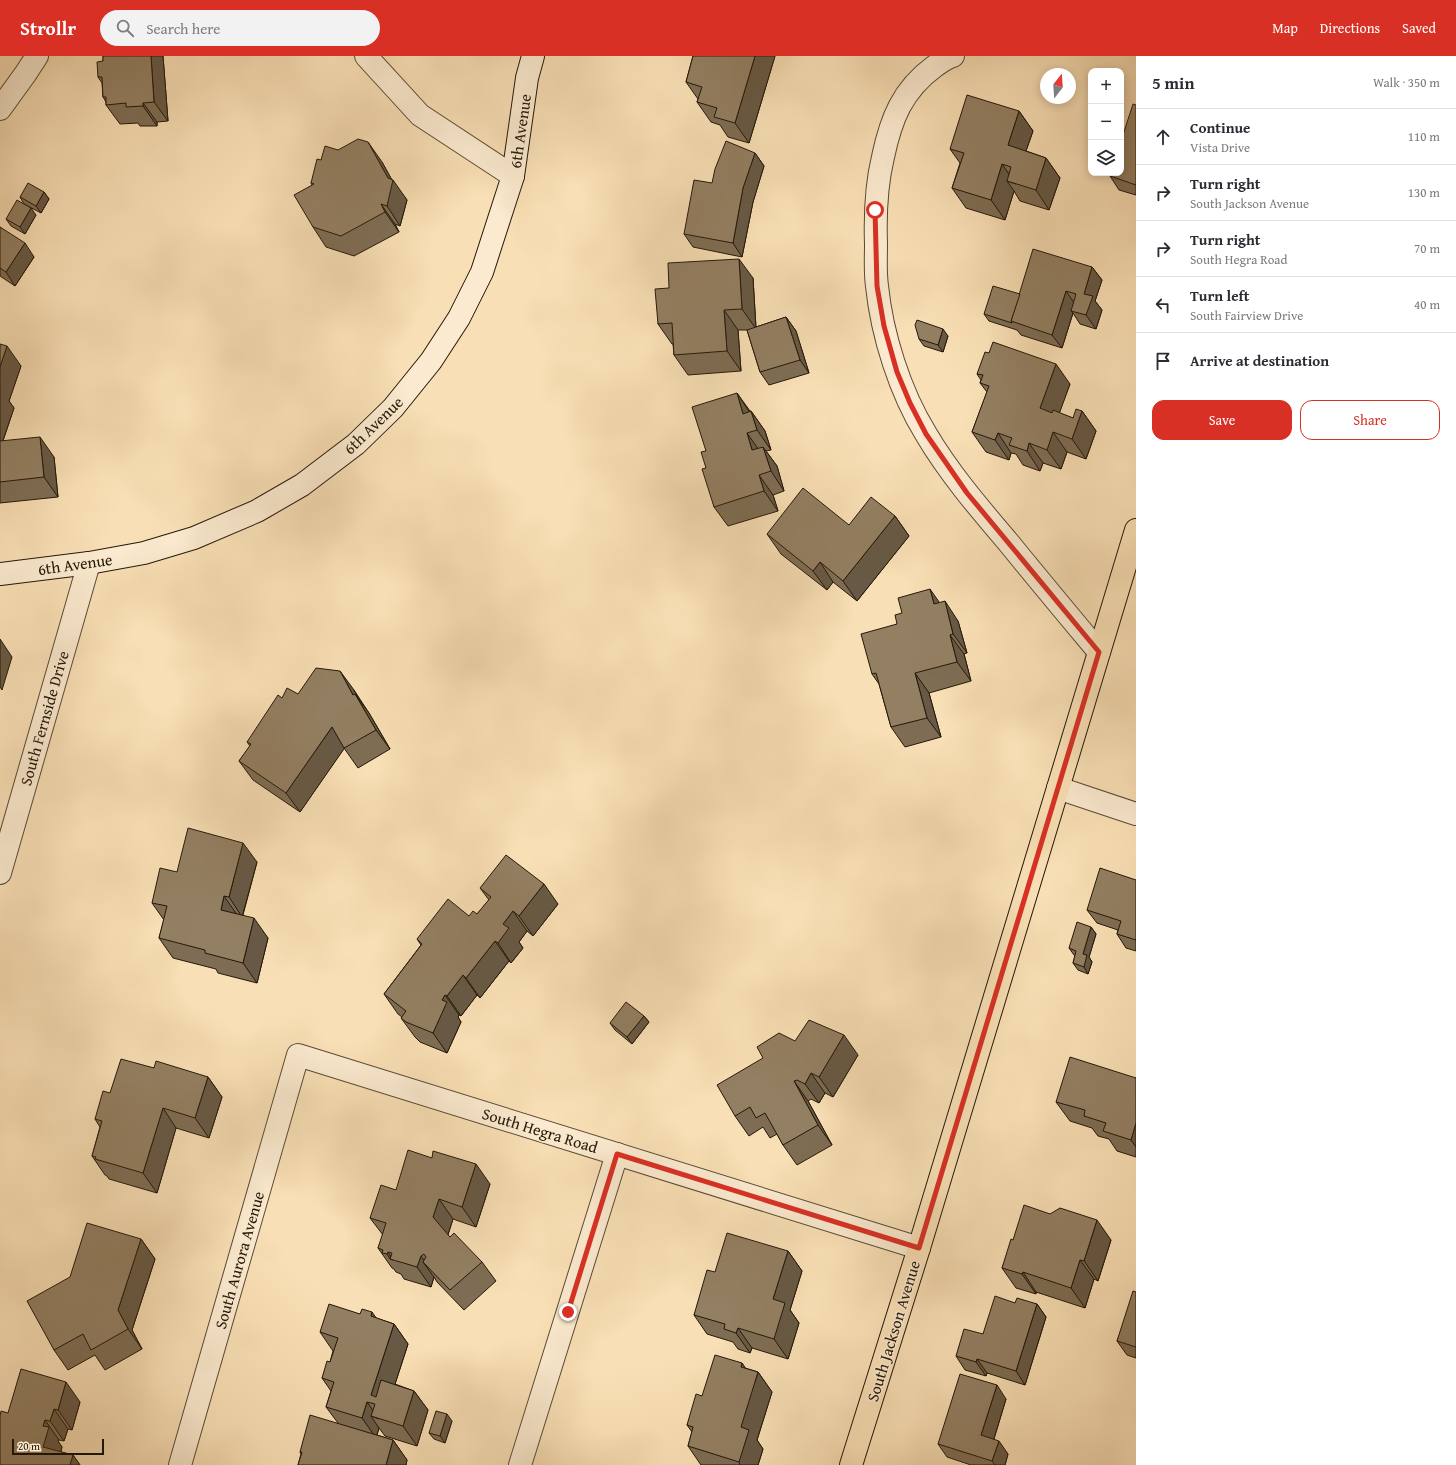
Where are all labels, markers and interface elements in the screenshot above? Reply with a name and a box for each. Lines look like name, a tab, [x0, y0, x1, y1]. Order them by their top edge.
search box	[100, 10, 380, 46]
text: Strollr	[20, 14, 76, 42]
icon: search	[114, 17, 136, 39]
text: Search here	[146, 18, 220, 39]
text: Map	[1272, 18, 1298, 38]
text: Directions	[1320, 18, 1380, 38]
text: Saved	[1402, 18, 1436, 38]
north arrow	[1040, 68, 1076, 104]
map controls	[1088, 68, 1124, 176]
button: +	[1088, 68, 1124, 104]
text: 5 min	[1152, 70, 1194, 95]
text: Walk · 350 m	[1373, 73, 1440, 92]
street label: 6th Avenue	[503, 92, 537, 170]
button: −	[1088, 104, 1124, 140]
text: Continue	[1190, 117, 1251, 138]
icon: ahead	[1152, 126, 1174, 148]
text: 110 m	[1408, 127, 1440, 146]
text: Vista Drive	[1190, 138, 1250, 157]
button: layers	[1088, 140, 1124, 176]
text: Turn right	[1190, 173, 1261, 194]
icon: right	[1152, 182, 1174, 204]
text: 130 m	[1408, 183, 1440, 202]
text: South Jackson Avenue	[1190, 194, 1309, 213]
route start	[866, 201, 884, 219]
text: Turn right	[1190, 229, 1261, 250]
icon: right	[1152, 238, 1174, 260]
text: 70 m	[1414, 239, 1440, 258]
text: South Hegra Road	[1190, 250, 1287, 269]
text: Turn left	[1190, 285, 1249, 306]
icon: left	[1152, 294, 1174, 316]
text: 40 m	[1414, 295, 1440, 314]
text: South Fairview Drive	[1190, 306, 1303, 325]
icon: arrive	[1152, 350, 1174, 372]
text: Arrive at destination	[1190, 350, 1329, 371]
street label: 6th Avenue	[338, 390, 408, 460]
button: Save	[1152, 400, 1292, 440]
button: Share	[1300, 400, 1440, 440]
street label: 6th Avenue	[36, 547, 114, 581]
street label: South Fernside Drive	[13, 648, 75, 788]
street label: South Hegra Road	[479, 1101, 601, 1159]
street label: South Aurora Avenue	[208, 1188, 270, 1332]
street label: South Jackson Avenue	[860, 1257, 926, 1405]
route end	[559, 1303, 577, 1321]
scale bar	[12, 1437, 104, 1456]
text: 20 m	[18, 1438, 40, 1454]

